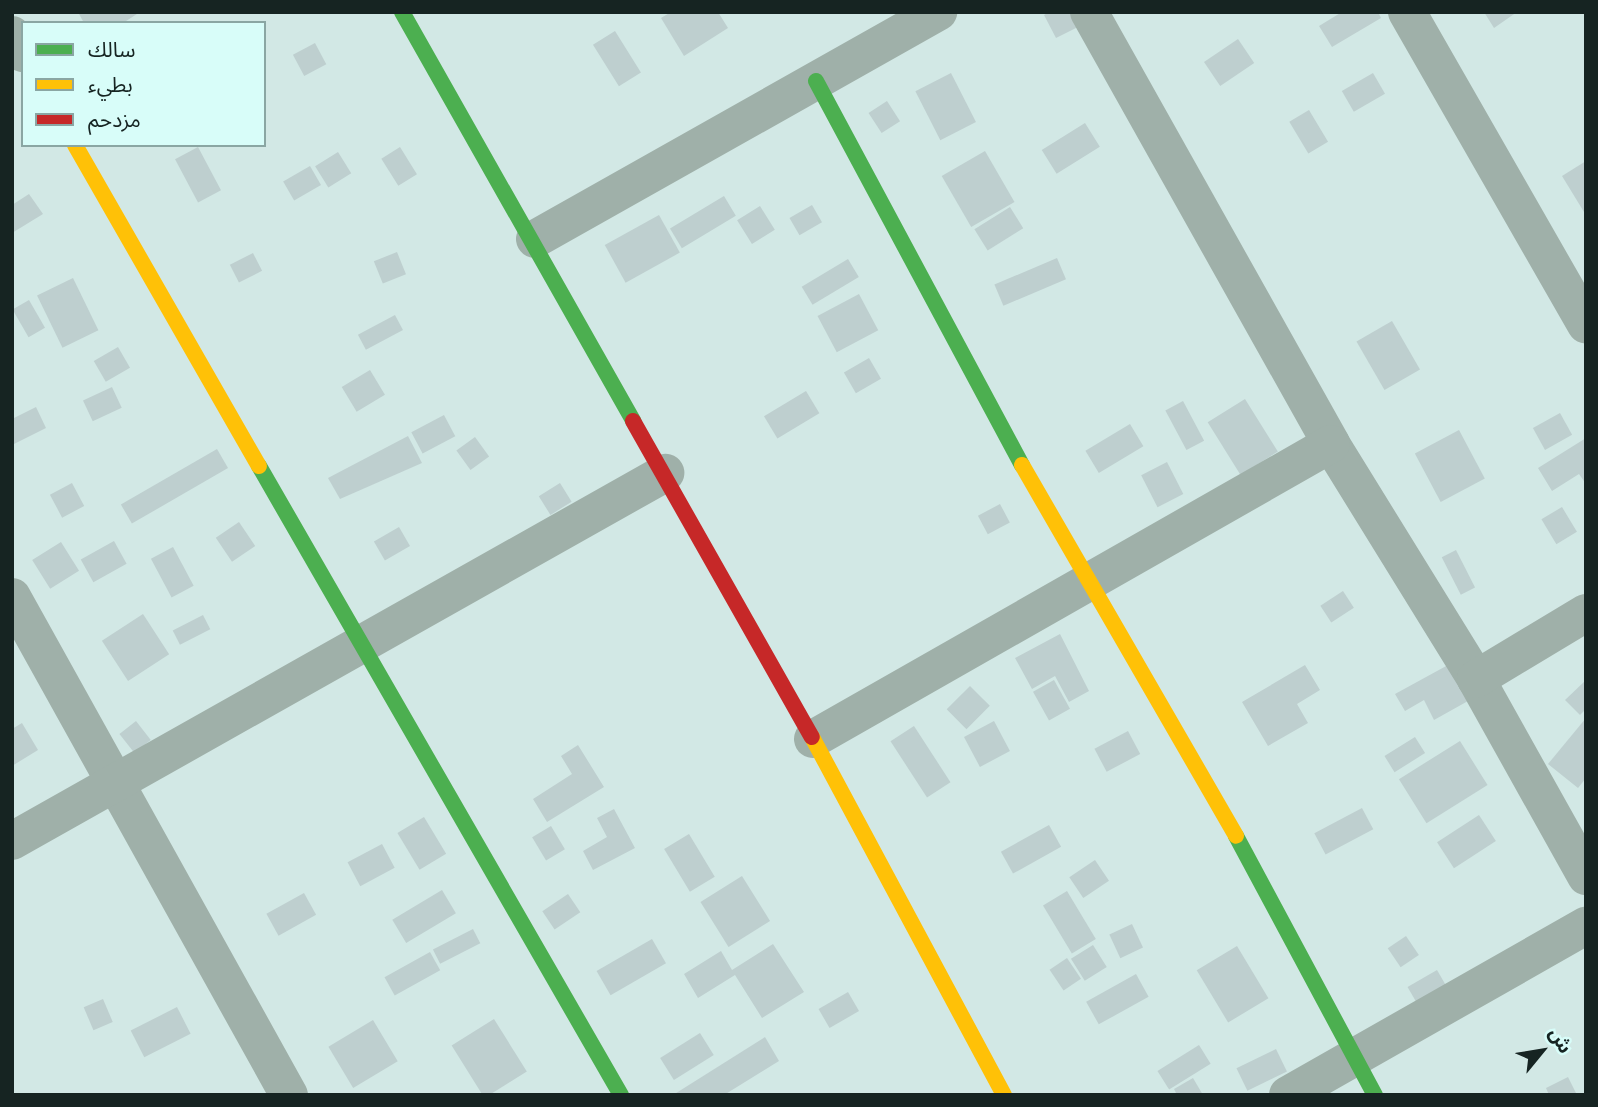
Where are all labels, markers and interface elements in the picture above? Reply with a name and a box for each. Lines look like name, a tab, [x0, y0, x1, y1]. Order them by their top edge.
legend	[21, 21, 266, 147]
text: سالك	[88, 38, 135, 63]
text: بطيء	[88, 73, 133, 98]
text: مزدحم	[88, 108, 141, 133]
north arrow	[1507, 1016, 1577, 1086]
text: ش	[1544, 1024, 1576, 1057]

